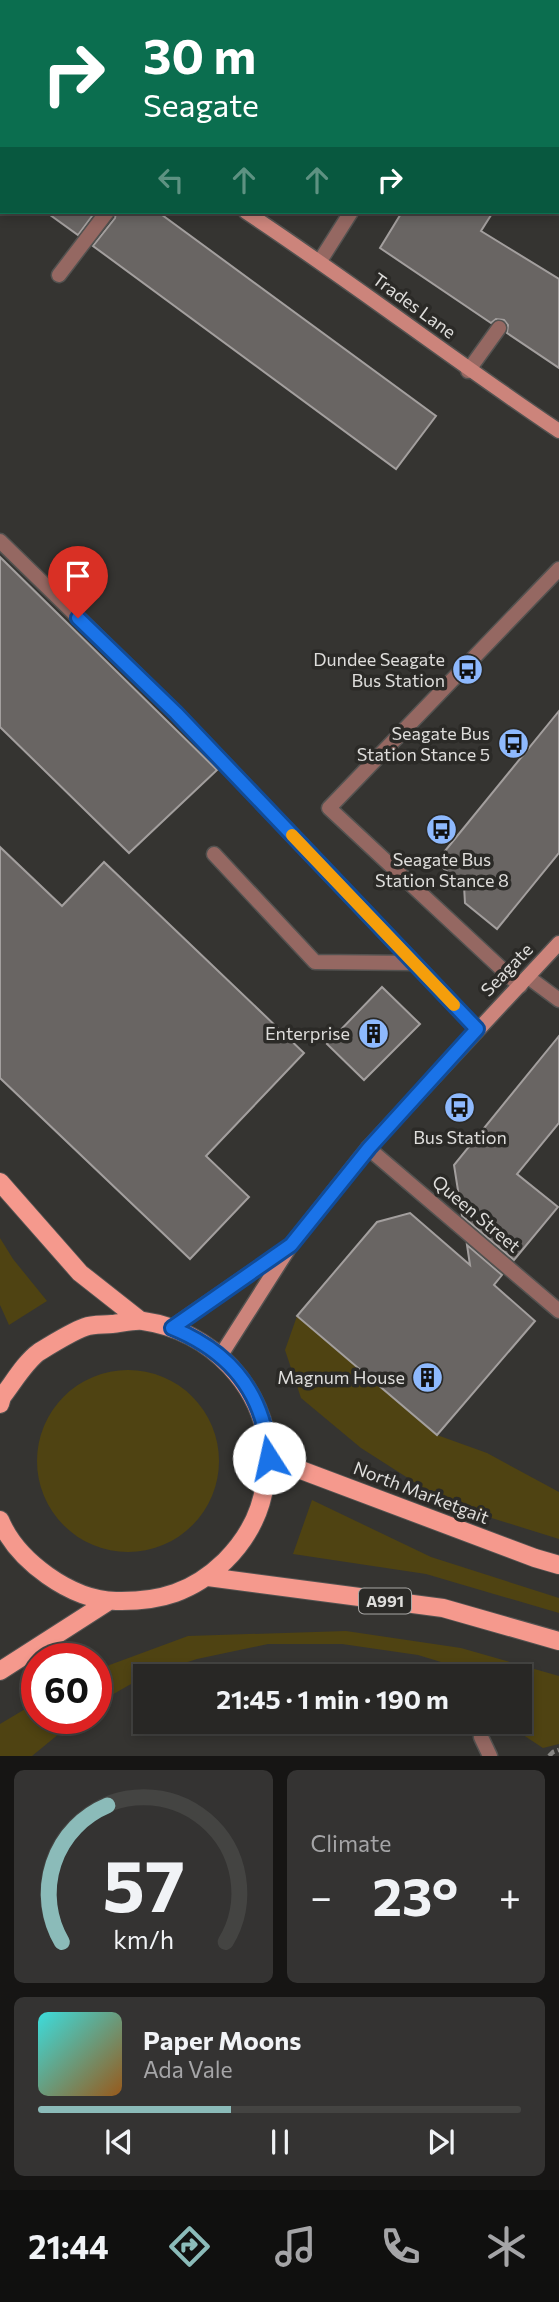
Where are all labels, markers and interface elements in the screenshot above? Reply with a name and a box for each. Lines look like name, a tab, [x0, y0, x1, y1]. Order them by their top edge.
text: 30 m	[143, 24, 256, 84]
icon: right	[28, 28, 119, 119]
text: Seagate	[143, 84, 259, 124]
icon: left	[152, 161, 190, 199]
icon: ahead	[225, 161, 263, 199]
icon: ahead	[298, 161, 336, 199]
icon: right	[371, 161, 409, 199]
street label: Trades Lane	[369, 268, 460, 343]
pin	[48, 546, 108, 618]
icon: arrive	[59, 557, 97, 595]
place label: Dundee Seagate Bus Station	[313, 648, 445, 691]
bus stop icon: Dundee Seagate Bus Station	[451, 653, 485, 687]
place label: Seagate Bus Station Stance 5	[357, 722, 490, 765]
bus stop icon: Seagate Bus Station Stance 5	[496, 727, 530, 761]
bus stop icon: Seagate Bus Station Stance 8	[425, 813, 459, 847]
place label: Seagate Bus Station Stance 8	[375, 848, 509, 891]
street label: Seagate	[476, 938, 537, 1000]
building icon: Enterprise	[356, 1017, 390, 1051]
place label: Enterprise	[265, 1022, 350, 1044]
bus stop icon: Bus Station	[443, 1091, 477, 1125]
place label: Bus Station	[413, 1126, 507, 1148]
street label: Queen Street	[428, 1170, 525, 1256]
building icon: Magnum House	[411, 1361, 445, 1395]
place label: Magnum House	[277, 1366, 405, 1388]
position arrow	[232, 1421, 306, 1495]
street label: North Marketgait	[350, 1456, 492, 1528]
road number: A991	[359, 1588, 411, 1614]
speed limit sign: 60	[21, 1643, 112, 1734]
text: 21:45 · 1 min · 190 m	[216, 1683, 449, 1714]
text: Climate	[311, 1829, 392, 1857]
text: 57	[102, 1839, 184, 1928]
text: 23°	[372, 1863, 458, 1927]
text: −	[311, 1872, 332, 1919]
text: +	[499, 1872, 521, 1919]
text: km/h	[113, 1924, 174, 1954]
text: Paper Moons	[143, 2024, 301, 2055]
text: Ada Vale	[143, 2055, 233, 2083]
icon: previous	[100, 2123, 138, 2161]
icon: pause	[261, 2123, 299, 2161]
icon: next	[422, 2123, 460, 2161]
icon: directions	[165, 2222, 214, 2271]
icon: music	[271, 2222, 320, 2271]
icon: phone	[376, 2222, 425, 2271]
icon: climate	[482, 2222, 531, 2271]
text: 21:44	[28, 2226, 109, 2266]

